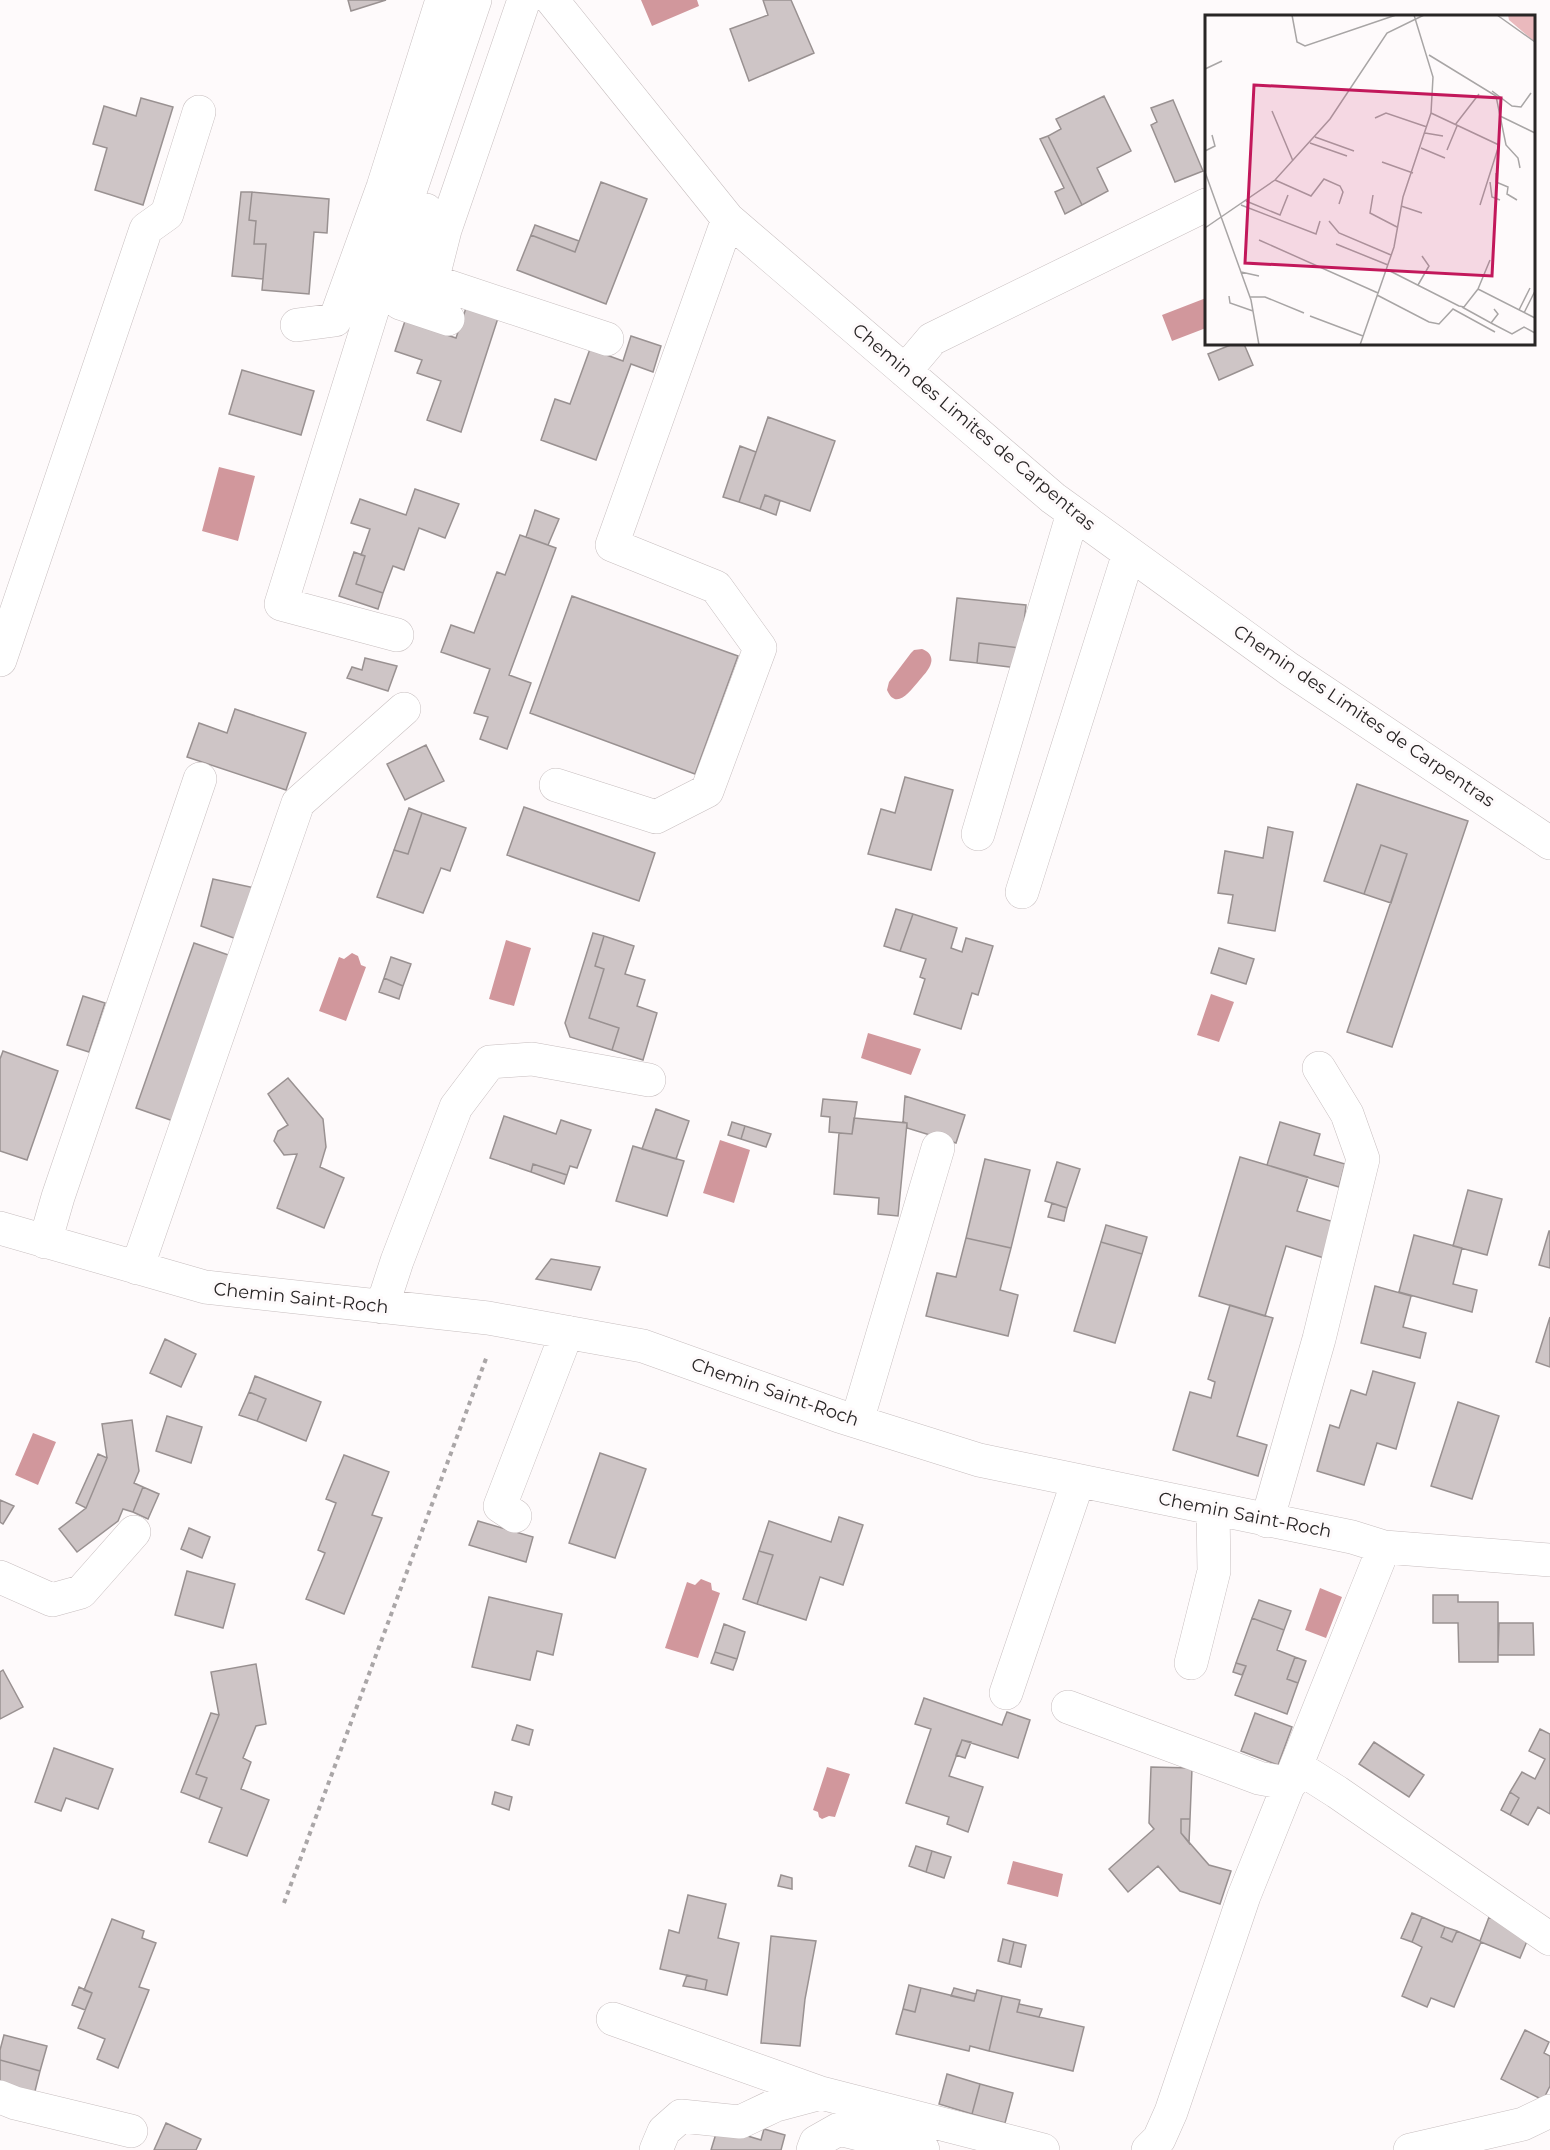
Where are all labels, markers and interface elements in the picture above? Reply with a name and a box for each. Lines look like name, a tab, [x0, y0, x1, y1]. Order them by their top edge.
inset map	[1205, 15, 1535, 345]
street label: Chemin des Limites de Carpentras	[848, 319, 1100, 535]
street label: Chemin des Limites de Carpentras	[1229, 620, 1499, 812]
street label: Chemin Saint-Roch	[212, 1278, 390, 1318]
street label: Chemin Saint-Roch	[688, 1353, 862, 1431]
street label: Chemin Saint-Roch	[1157, 1487, 1333, 1543]

